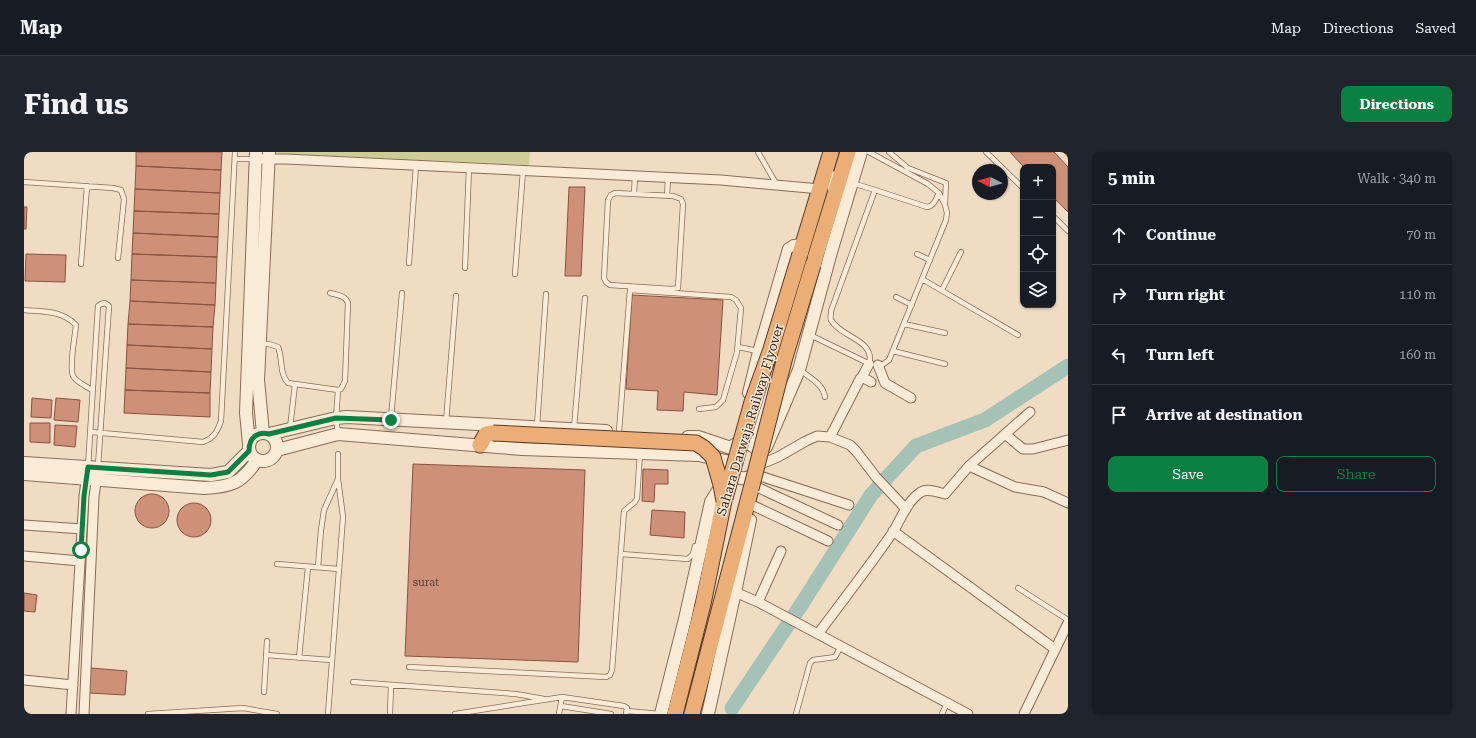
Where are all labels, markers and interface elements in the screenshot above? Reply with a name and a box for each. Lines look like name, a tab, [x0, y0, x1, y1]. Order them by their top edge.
text: Map	[20, 16, 62, 39]
text: Map	[1271, 20, 1301, 36]
text: Directions	[1323, 20, 1393, 36]
text: Saved	[1415, 20, 1456, 36]
button: Directions	[1341, 86, 1452, 122]
text: Find us	[24, 88, 128, 121]
north arrow	[972, 164, 1008, 200]
map controls	[1020, 164, 1056, 308]
button: +	[1020, 164, 1056, 200]
text: 5 min	[1108, 168, 1155, 188]
text: Walk · 340 m	[1357, 171, 1436, 186]
button: −	[1020, 200, 1056, 236]
icon: ahead	[1108, 224, 1130, 246]
text: Continue	[1146, 226, 1216, 244]
text: 70 m	[1406, 227, 1436, 242]
button: locate	[1020, 236, 1056, 272]
button: layers	[1020, 272, 1056, 308]
icon: right	[1108, 284, 1130, 306]
text: Turn right	[1146, 286, 1225, 304]
text: 110 m	[1399, 287, 1436, 302]
street label: Sahara Darwaja Railway Flyover	[714, 322, 787, 518]
icon: left	[1108, 344, 1130, 366]
text: Turn left	[1146, 346, 1214, 364]
text: 160 m	[1399, 347, 1436, 362]
icon: arrive	[1108, 404, 1130, 426]
text: Arrive at destination	[1146, 406, 1302, 424]
route end	[382, 411, 400, 429]
button: Save	[1108, 456, 1268, 492]
button: Share	[1276, 456, 1436, 492]
route start	[72, 541, 90, 559]
house number: surat	[413, 576, 439, 589]

